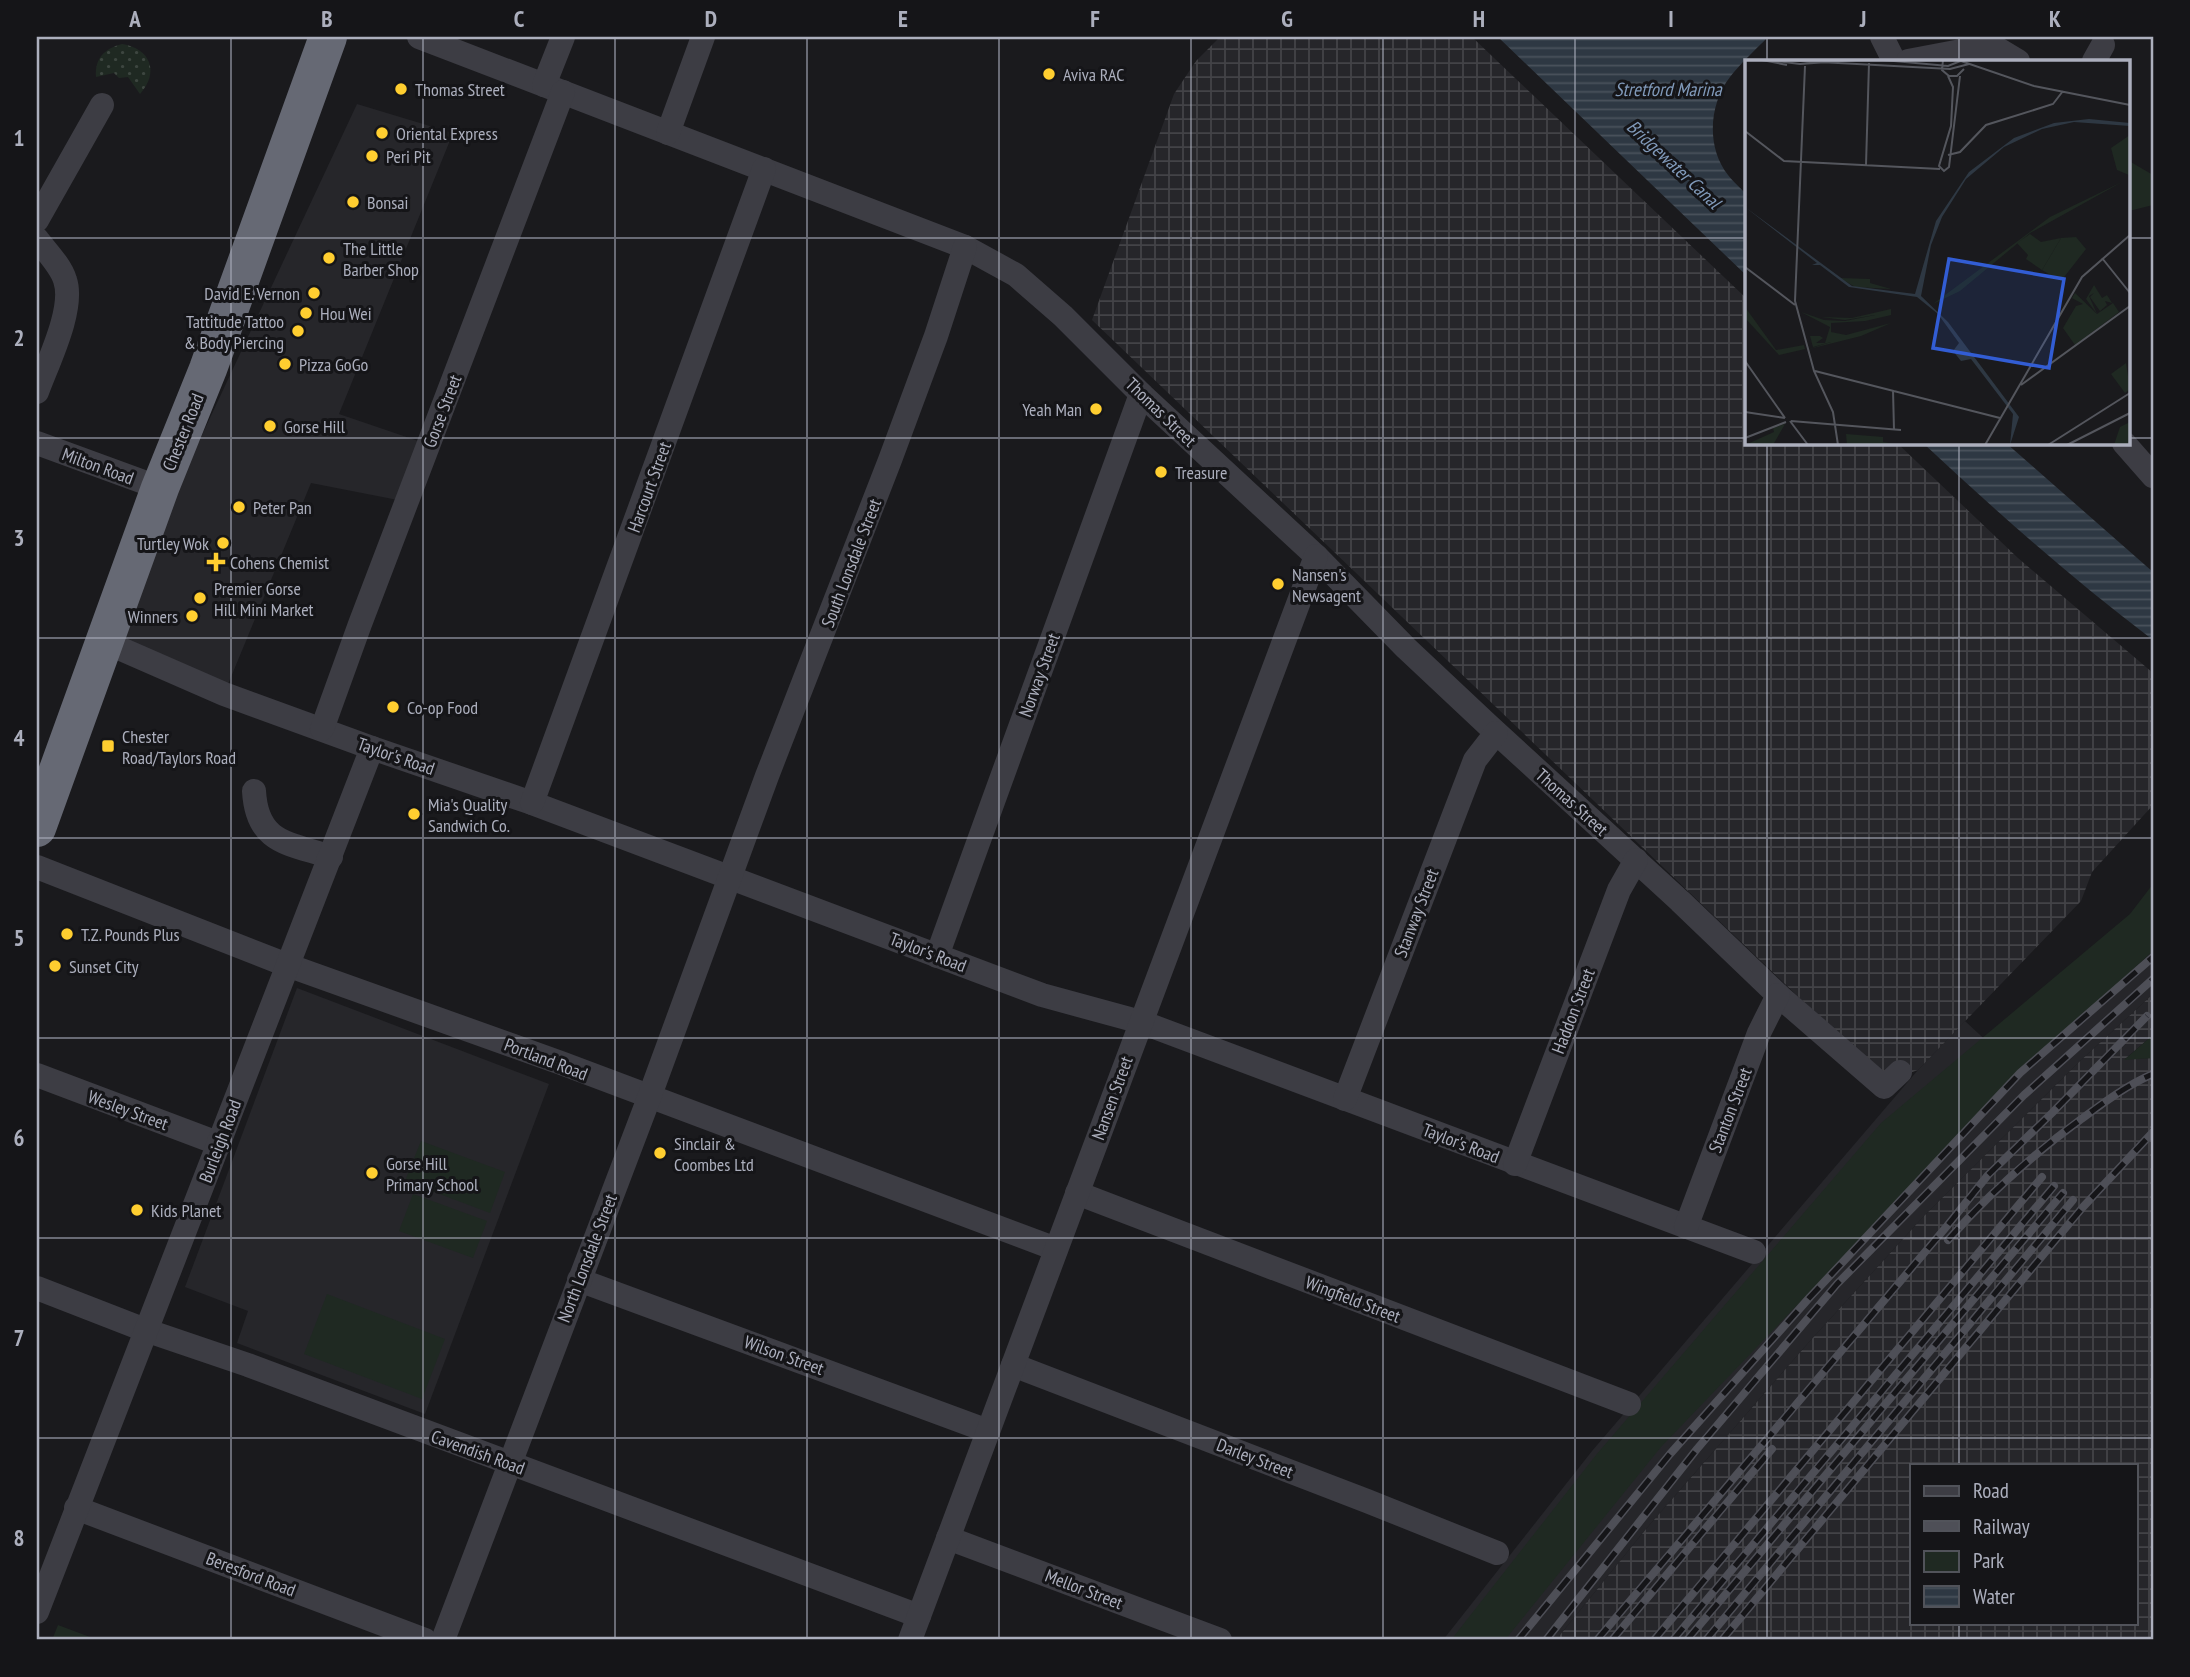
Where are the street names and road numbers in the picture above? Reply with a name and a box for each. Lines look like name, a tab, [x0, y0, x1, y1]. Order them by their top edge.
street label: Gorse Street	[418, 371, 466, 451]
street label: Thomas Street	[1121, 373, 1201, 452]
street label: Chester Road	[157, 390, 209, 474]
street label: Harcourt Street	[622, 438, 676, 536]
street label: Milton Road	[59, 442, 137, 490]
street label: South Lonsdale Street	[816, 495, 886, 631]
street label: Norway Street	[1013, 630, 1065, 720]
street label: Taylor's Road	[354, 732, 438, 780]
street label: Thomas Street	[1531, 763, 1613, 841]
street label: Stanway Street	[1389, 865, 1443, 960]
street label: Taylor's Road	[886, 927, 970, 977]
street label: Haddon Street	[1546, 965, 1600, 1057]
street label: Portland Road	[501, 1033, 591, 1085]
street label: Nansen Street	[1086, 1053, 1138, 1143]
street label: Stanton Street	[1703, 1064, 1757, 1156]
street label: Wesley Street	[85, 1085, 171, 1135]
street label: Burleigh Road	[194, 1096, 246, 1186]
street label: Taylor's Road	[1419, 1118, 1503, 1168]
street label: North Lonsdale Street	[552, 1191, 622, 1325]
street label: Wingfield Street	[1302, 1270, 1404, 1328]
street label: Wilson Street	[741, 1330, 827, 1380]
street label: Cavendish Road	[428, 1424, 528, 1480]
street label: Darley Street	[1213, 1433, 1297, 1483]
street label: Beresford Road	[203, 1546, 299, 1602]
street label: Mellor Street	[1042, 1564, 1126, 1614]

